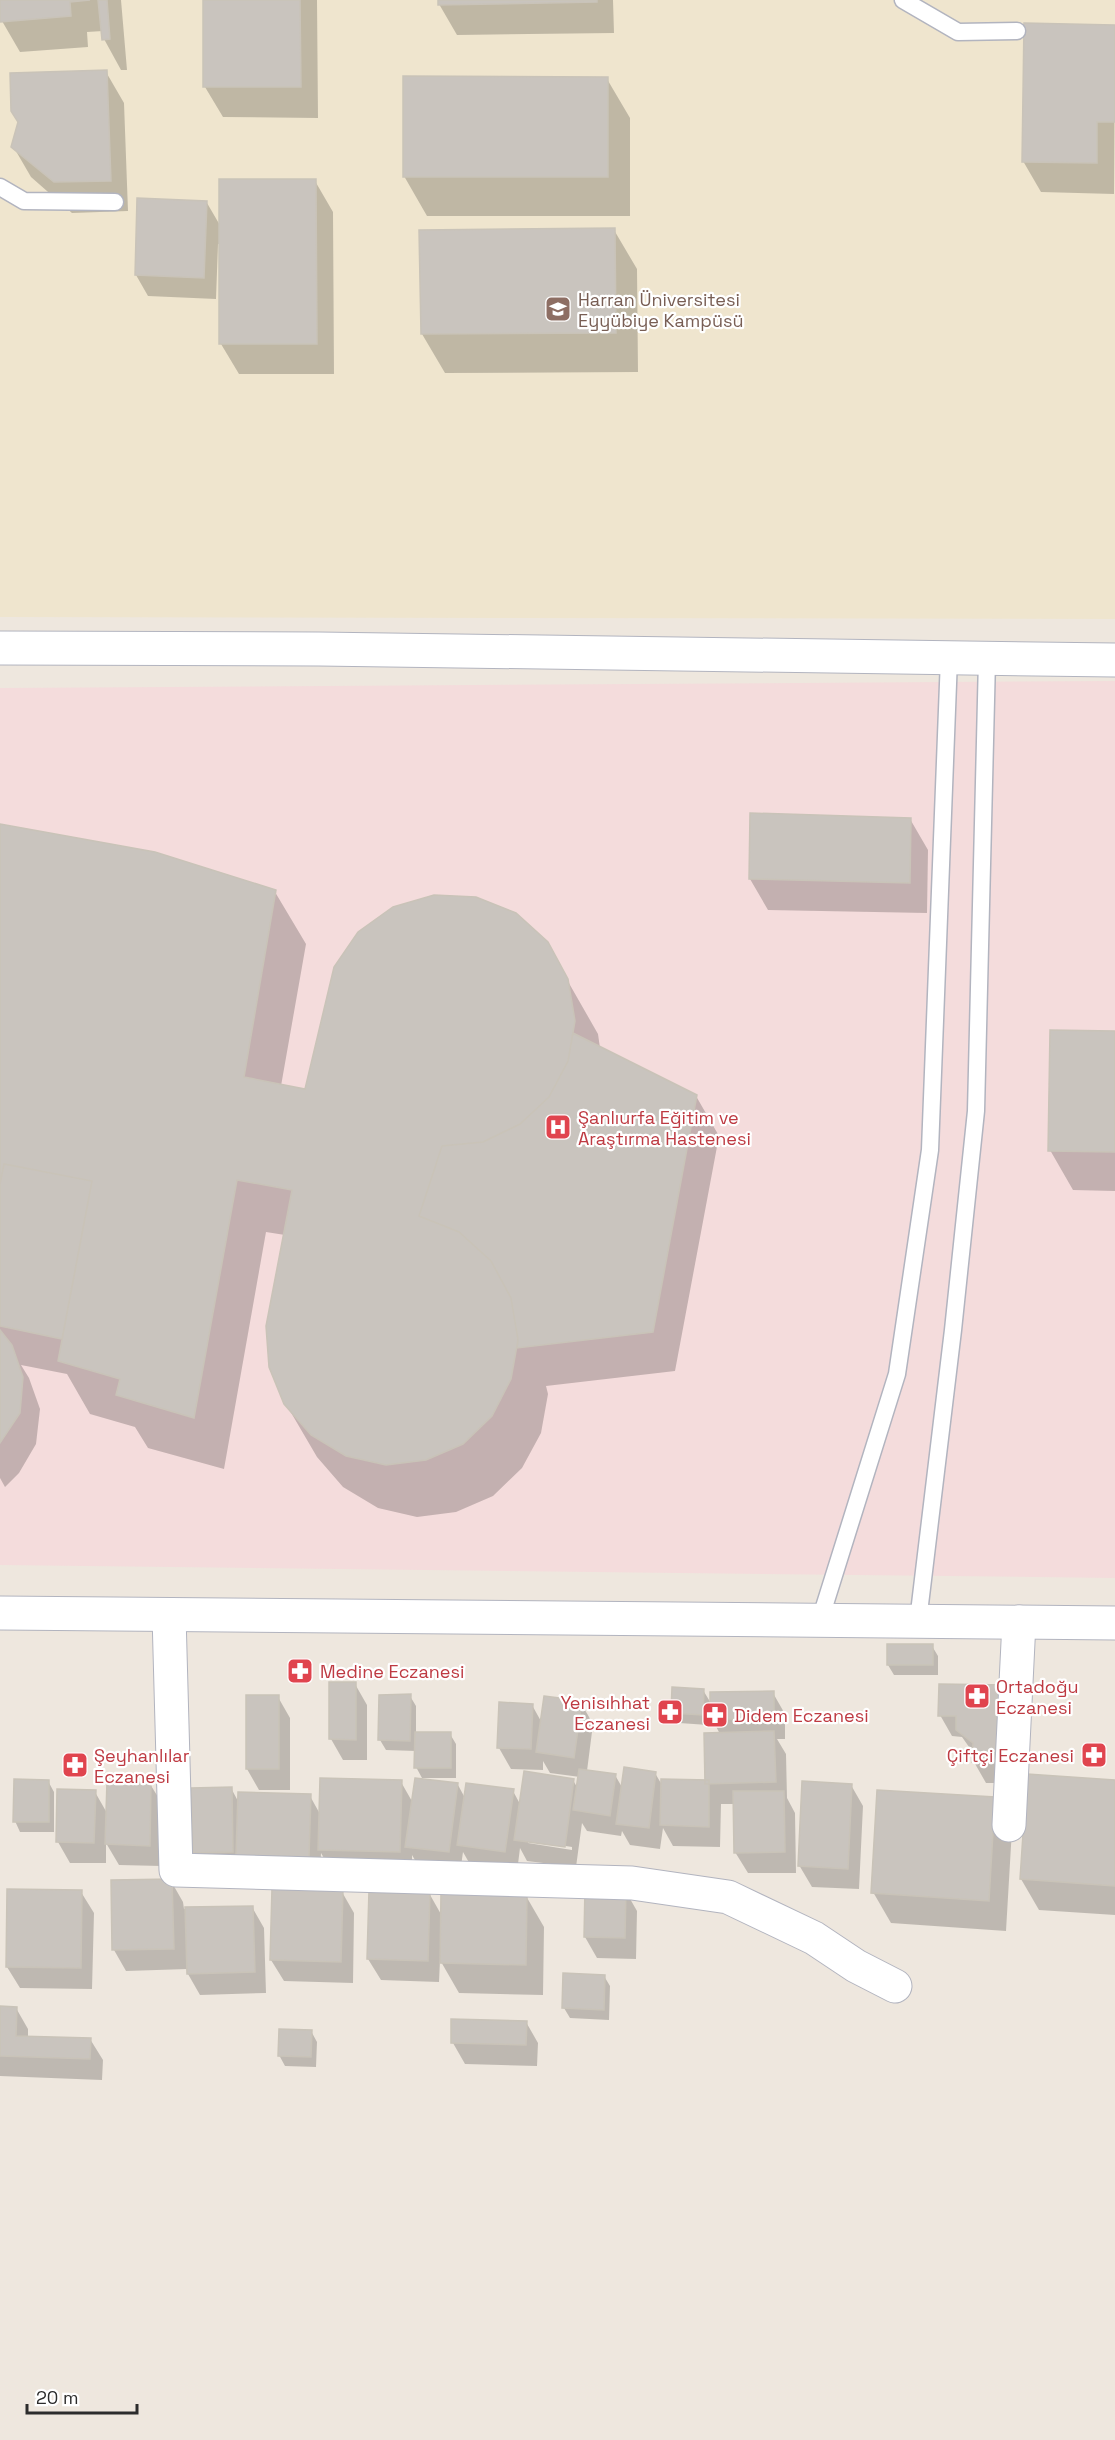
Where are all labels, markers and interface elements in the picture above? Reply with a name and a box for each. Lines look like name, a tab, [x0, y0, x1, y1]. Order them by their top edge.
place label: Harran Üniversitesi Eyyübiye Kampüsü	[578, 288, 743, 332]
school or university icon: Harran Üniversitesi Eyyübiye Kampüsü	[543, 294, 573, 324]
place label: Şanlıurfa Eğitim ve Araştırma Hastenesi	[578, 1106, 751, 1150]
hospital icon: Şanlıurfa Eğitim ve Araştırma Hastenesi	[543, 1112, 573, 1142]
pharmacy icon: Medine Eczanesi	[285, 1656, 315, 1686]
place label: Medine Eczanesi	[320, 1660, 464, 1683]
place label: Ortadoğu Eczanesi	[996, 1675, 1078, 1719]
pharmacy icon: Ortadoğu Eczanesi	[962, 1681, 992, 1711]
place label: Yenisıhhat Eczanesi	[560, 1691, 650, 1735]
pharmacy icon: Yenisıhhat Eczanesi	[655, 1697, 685, 1727]
pharmacy icon: Didem Eczanesi	[700, 1700, 730, 1730]
place label: Didem Eczanesi	[734, 1704, 869, 1727]
pharmacy icon: Çiftçi Eczanesi	[1079, 1740, 1109, 1770]
place label: Şeyhanlılar Eczanesi	[94, 1744, 190, 1788]
place label: Çiftçi Eczanesi	[947, 1744, 1074, 1767]
pharmacy icon: Şeyhanlılar Eczanesi	[60, 1750, 90, 1780]
scale bar	[27, 2377, 136, 2415]
text: 20 m	[36, 2386, 79, 2409]

